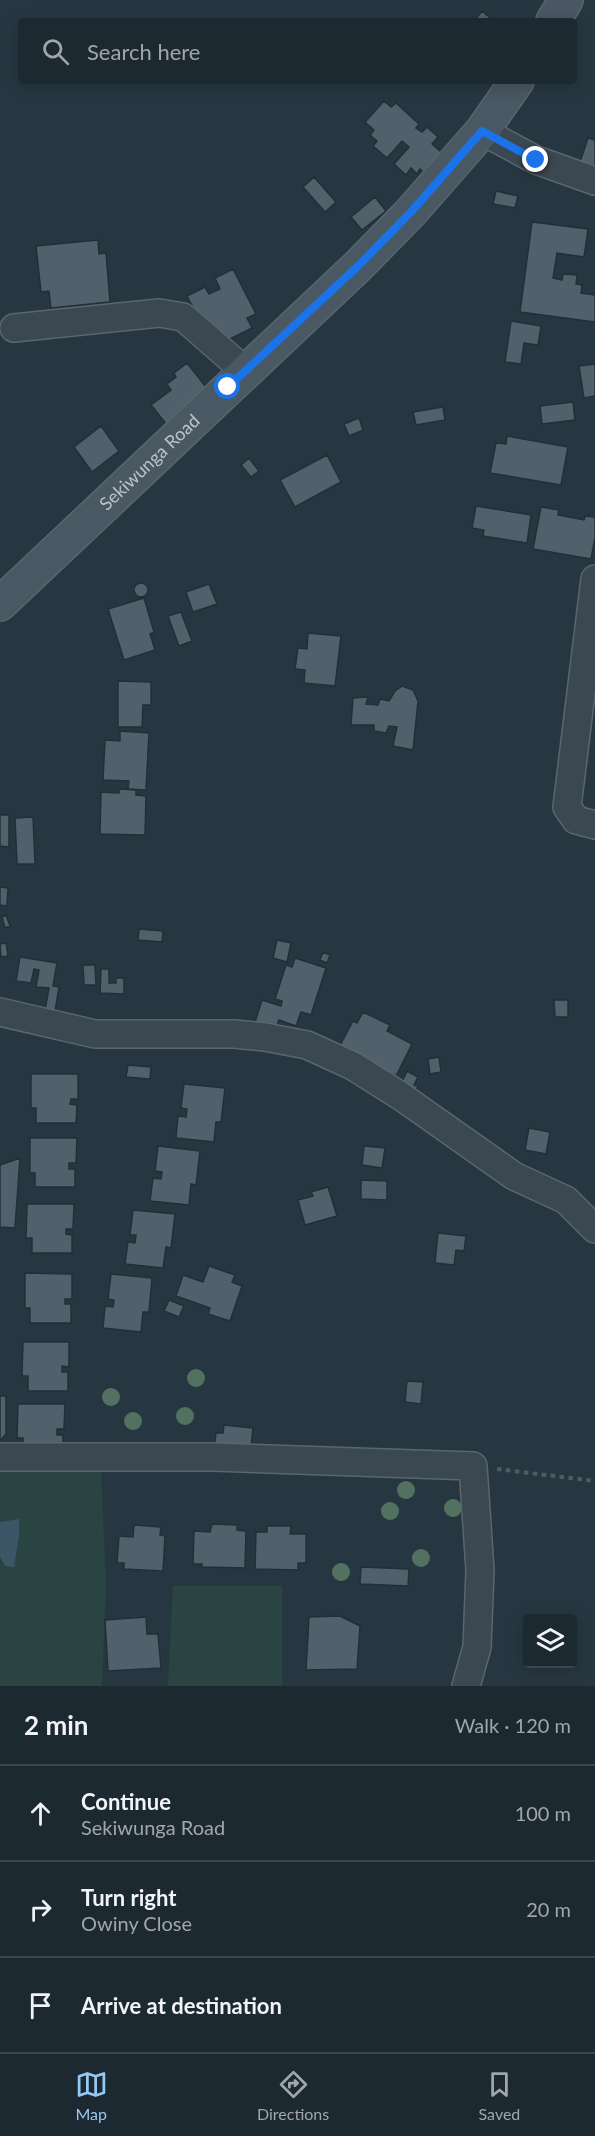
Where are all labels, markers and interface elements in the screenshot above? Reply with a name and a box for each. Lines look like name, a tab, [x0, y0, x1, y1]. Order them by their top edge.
search box	[18, 18, 577, 84]
icon: search	[39, 35, 72, 68]
text: Search here	[87, 38, 200, 65]
route end	[522, 146, 548, 172]
route start	[214, 373, 240, 399]
street label: Sekiwunga Road	[94, 409, 204, 514]
map controls	[523, 1614, 577, 1668]
button: layers	[523, 1614, 577, 1668]
text: 2 min	[24, 1709, 88, 1741]
text: Walk · 120 m	[455, 1713, 571, 1737]
text: Continue	[81, 1788, 171, 1815]
icon: ahead	[24, 1797, 57, 1830]
text: 100 m	[515, 1801, 571, 1825]
text: Sekiwunga Road	[81, 1815, 225, 1839]
text: Turn right	[81, 1884, 176, 1911]
icon: right	[24, 1893, 57, 1926]
text: 20 m	[526, 1897, 571, 1921]
text: Owiny Close	[81, 1911, 192, 1935]
icon: arrive	[24, 1989, 57, 2022]
text: Arrive at destination	[81, 1992, 282, 2019]
tab: Map	[75, 2068, 108, 2123]
tab: Directions	[257, 2068, 329, 2123]
tab: Saved	[479, 2068, 520, 2123]

